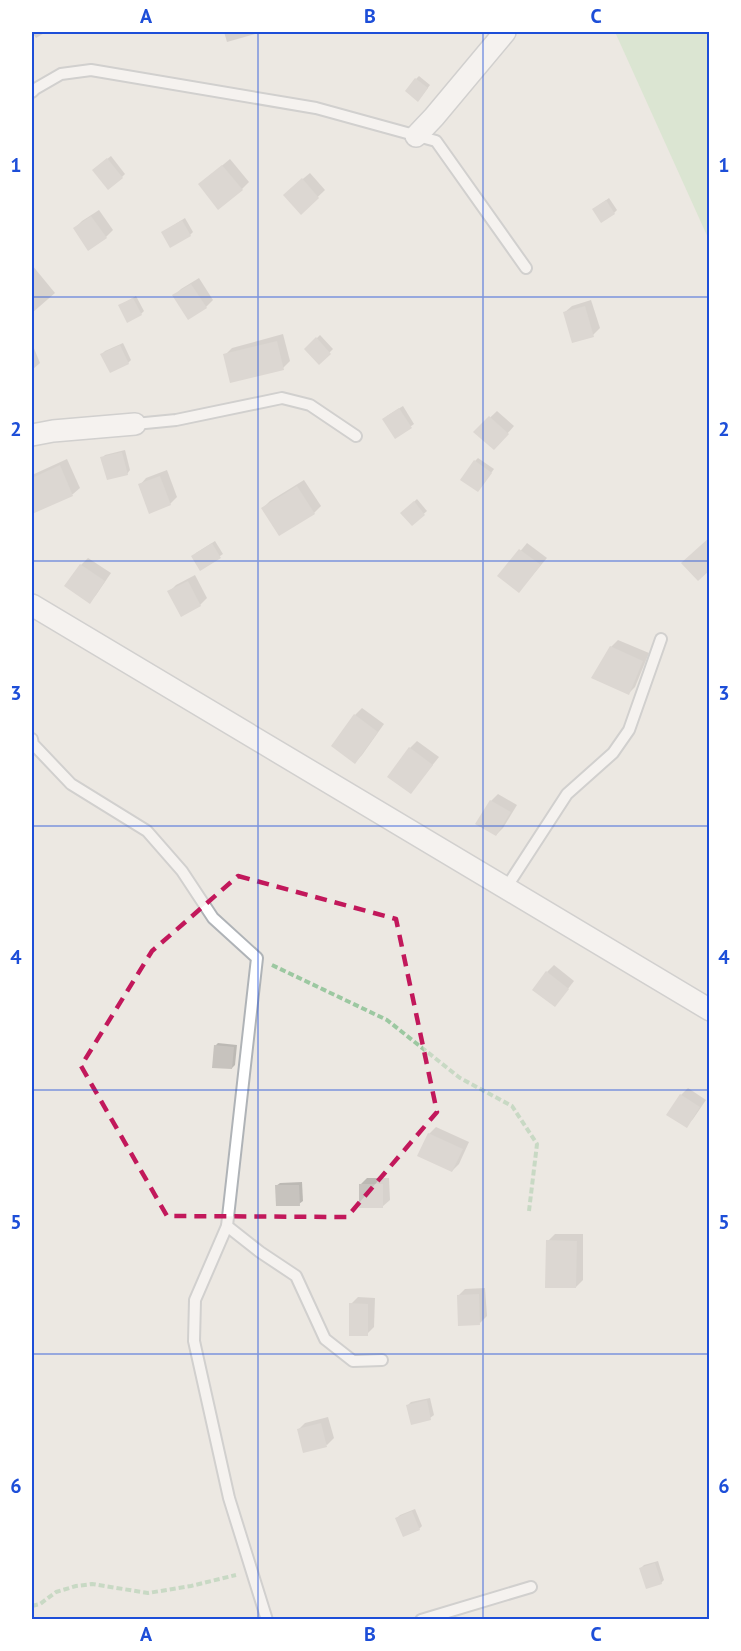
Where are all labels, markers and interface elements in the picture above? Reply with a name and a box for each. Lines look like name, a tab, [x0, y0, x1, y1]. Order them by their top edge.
text: A	[140, 3, 153, 29]
text: B	[364, 3, 376, 29]
text: C	[590, 3, 602, 29]
text: 1	[10, 152, 22, 178]
text: 1	[718, 152, 730, 178]
text: 2	[10, 416, 22, 442]
text: 2	[718, 416, 730, 442]
text: 3	[10, 680, 22, 706]
text: 3	[718, 680, 730, 706]
text: 4	[10, 944, 22, 970]
text: 4	[718, 944, 730, 970]
text: 5	[10, 1209, 22, 1235]
text: 5	[718, 1209, 730, 1235]
text: 6	[10, 1473, 22, 1499]
text: 6	[718, 1473, 730, 1499]
text: A	[140, 1621, 153, 1647]
text: B	[364, 1621, 376, 1647]
text: C	[590, 1621, 602, 1647]

